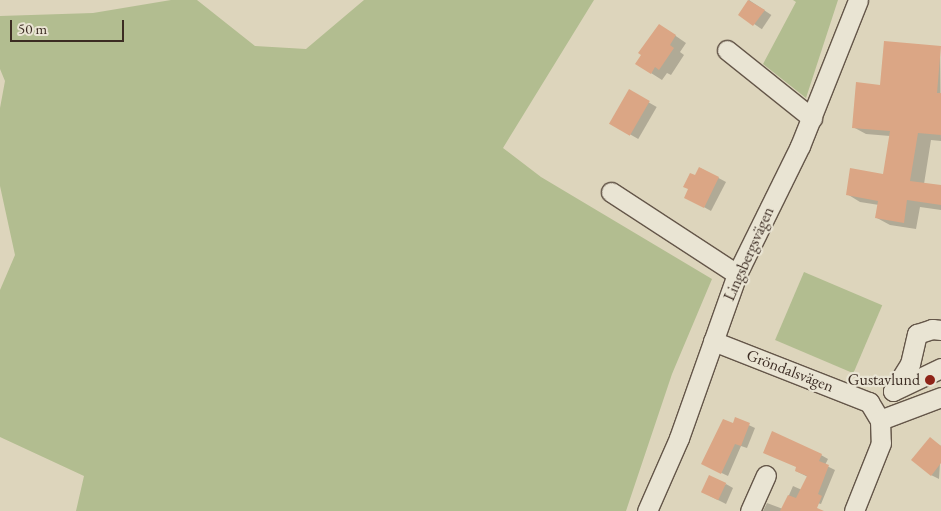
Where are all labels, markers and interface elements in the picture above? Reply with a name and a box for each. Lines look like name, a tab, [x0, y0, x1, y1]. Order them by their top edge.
scale bar	[12, 10, 126, 42]
text: 50 m	[18, 19, 47, 38]
street label: Lingsbergsvägen	[720, 204, 778, 304]
street label: Gröndalsvägen	[744, 346, 836, 396]
place label: Gustavlund	[848, 370, 920, 390]
marker: Gustavlund	[924, 374, 936, 386]

